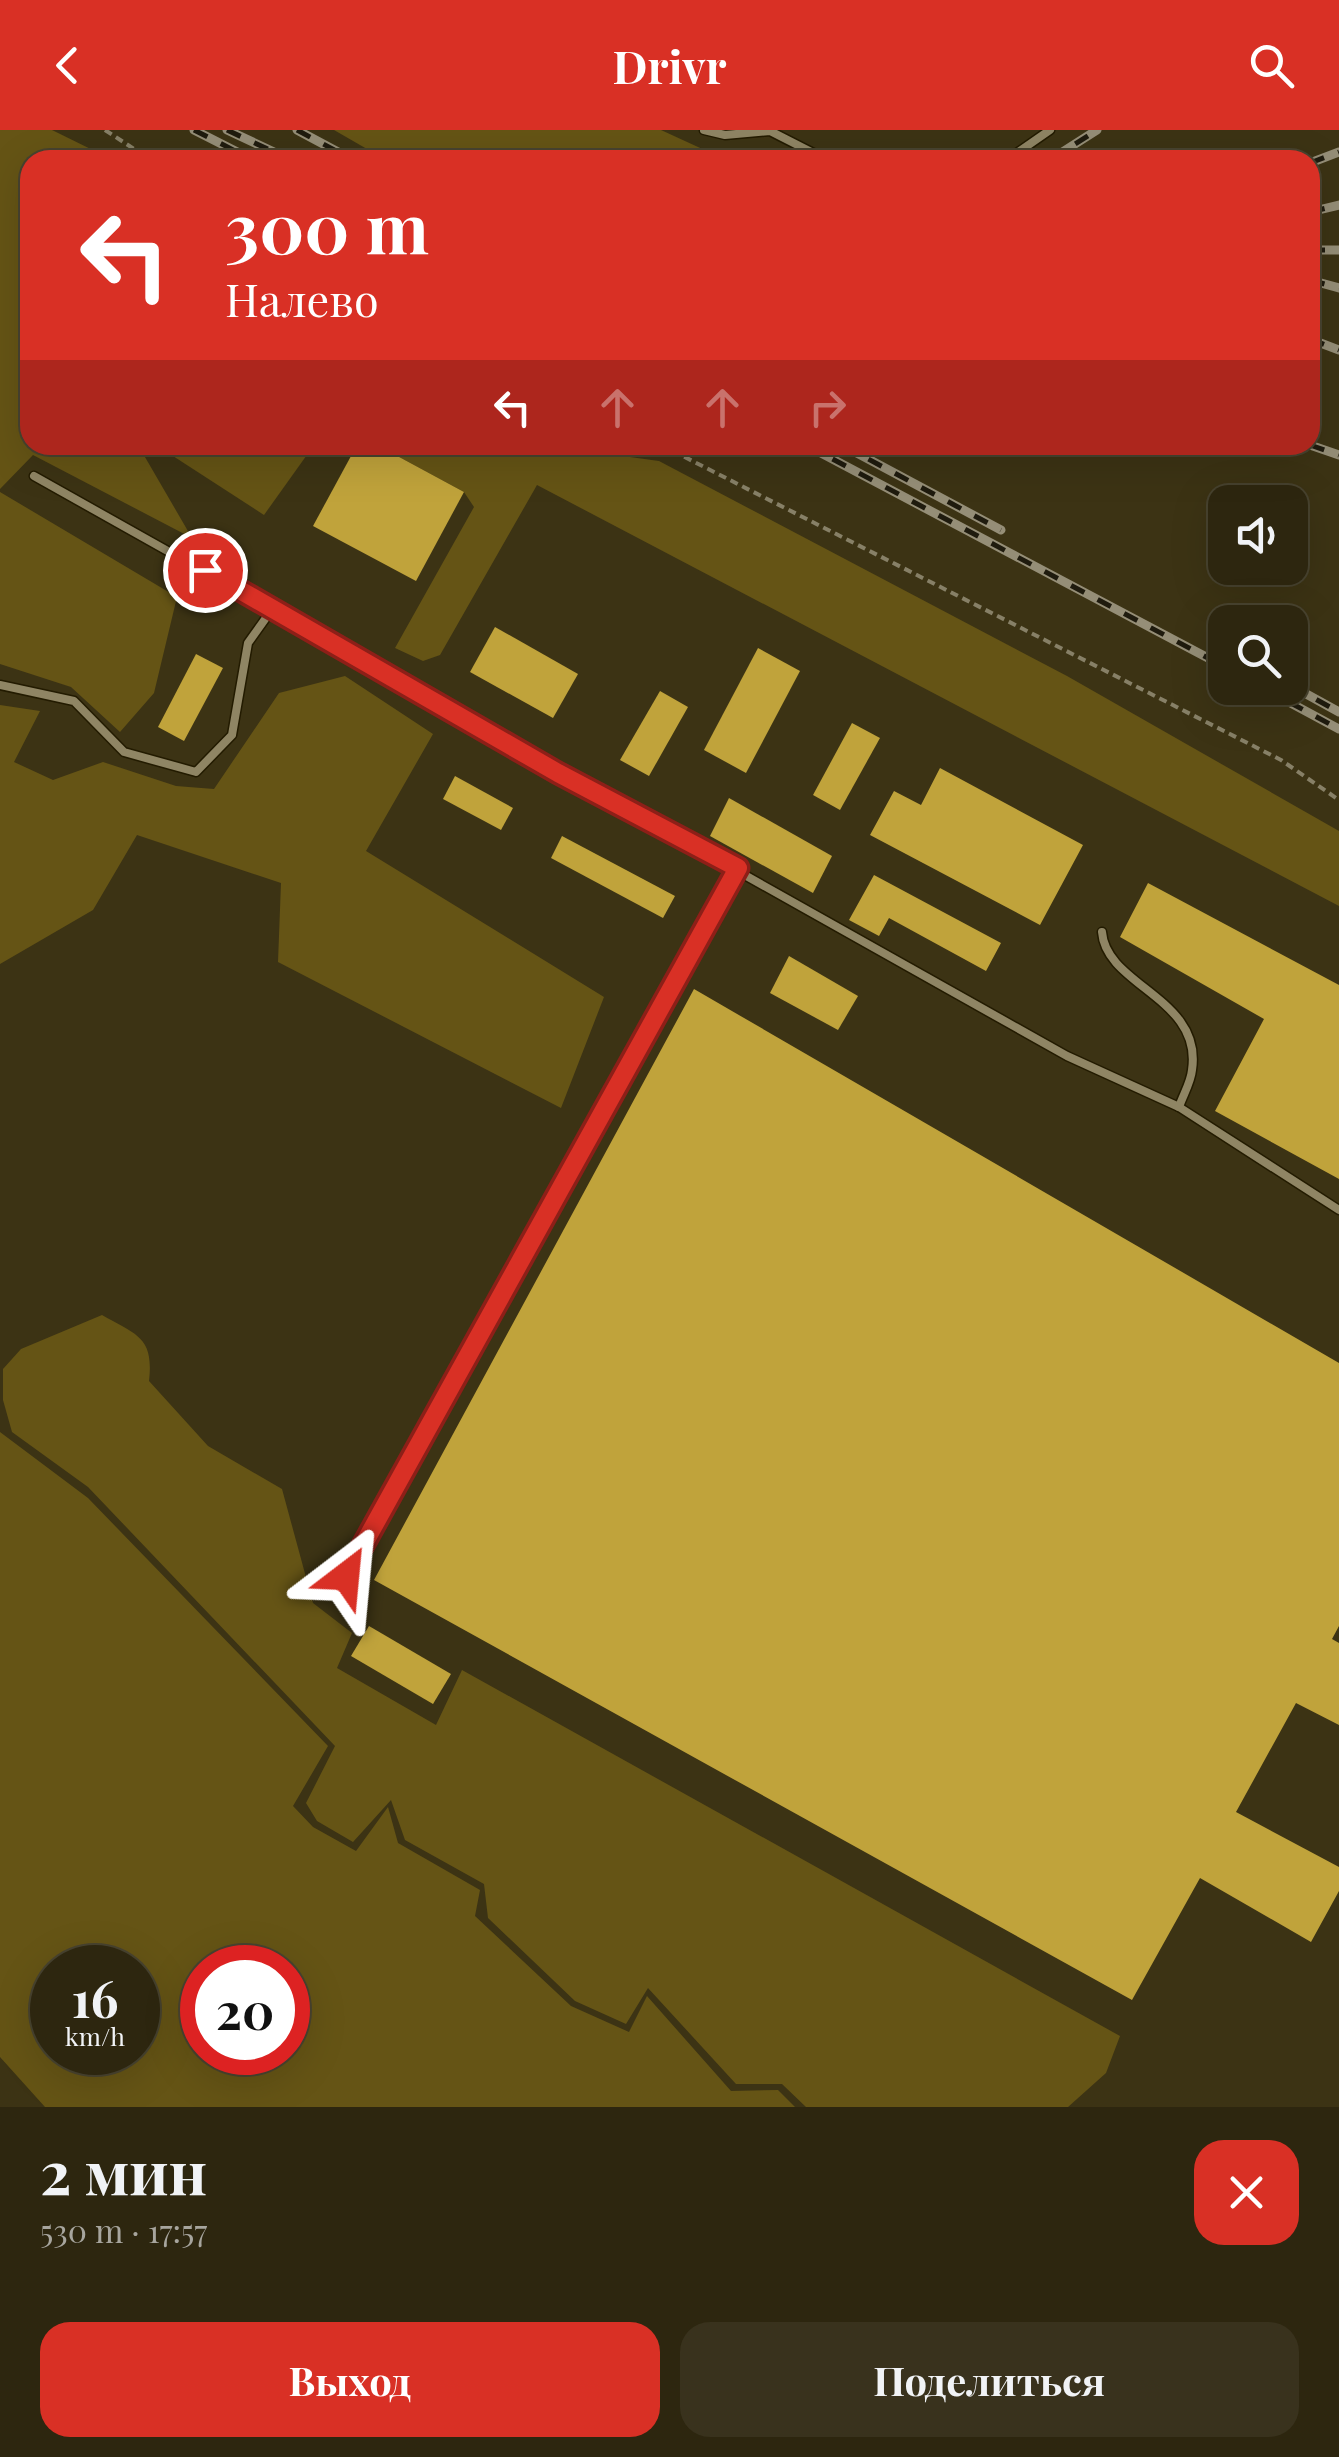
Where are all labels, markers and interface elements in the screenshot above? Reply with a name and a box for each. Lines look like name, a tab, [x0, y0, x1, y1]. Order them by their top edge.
text: Drivr	[613, 35, 726, 95]
icon: back	[40, 38, 95, 93]
icon: search	[1244, 38, 1299, 93]
text: 300 m	[225, 178, 429, 272]
icon: left	[60, 190, 190, 320]
text: Налево	[225, 268, 379, 328]
icon: left	[485, 380, 540, 435]
icon: ahead	[590, 380, 645, 435]
icon: ahead	[695, 380, 750, 435]
icon: right	[800, 380, 855, 435]
map controls	[1208, 485, 1308, 705]
button: sound	[1208, 485, 1308, 585]
pin	[163, 528, 248, 613]
icon: arrive	[178, 543, 233, 598]
button: search	[1208, 605, 1308, 705]
position arrow	[294, 1524, 398, 1628]
speed limit sign: 20	[180, 1945, 310, 2075]
text: 16	[71, 1964, 119, 2031]
text: km/h	[65, 2019, 125, 2052]
text: 2 мин	[40, 2130, 207, 2210]
button: close	[1194, 2140, 1299, 2245]
text: 530 m · 17:57	[40, 2208, 207, 2251]
button: Выход	[40, 2322, 660, 2437]
button: Поделиться	[680, 2322, 1299, 2437]

